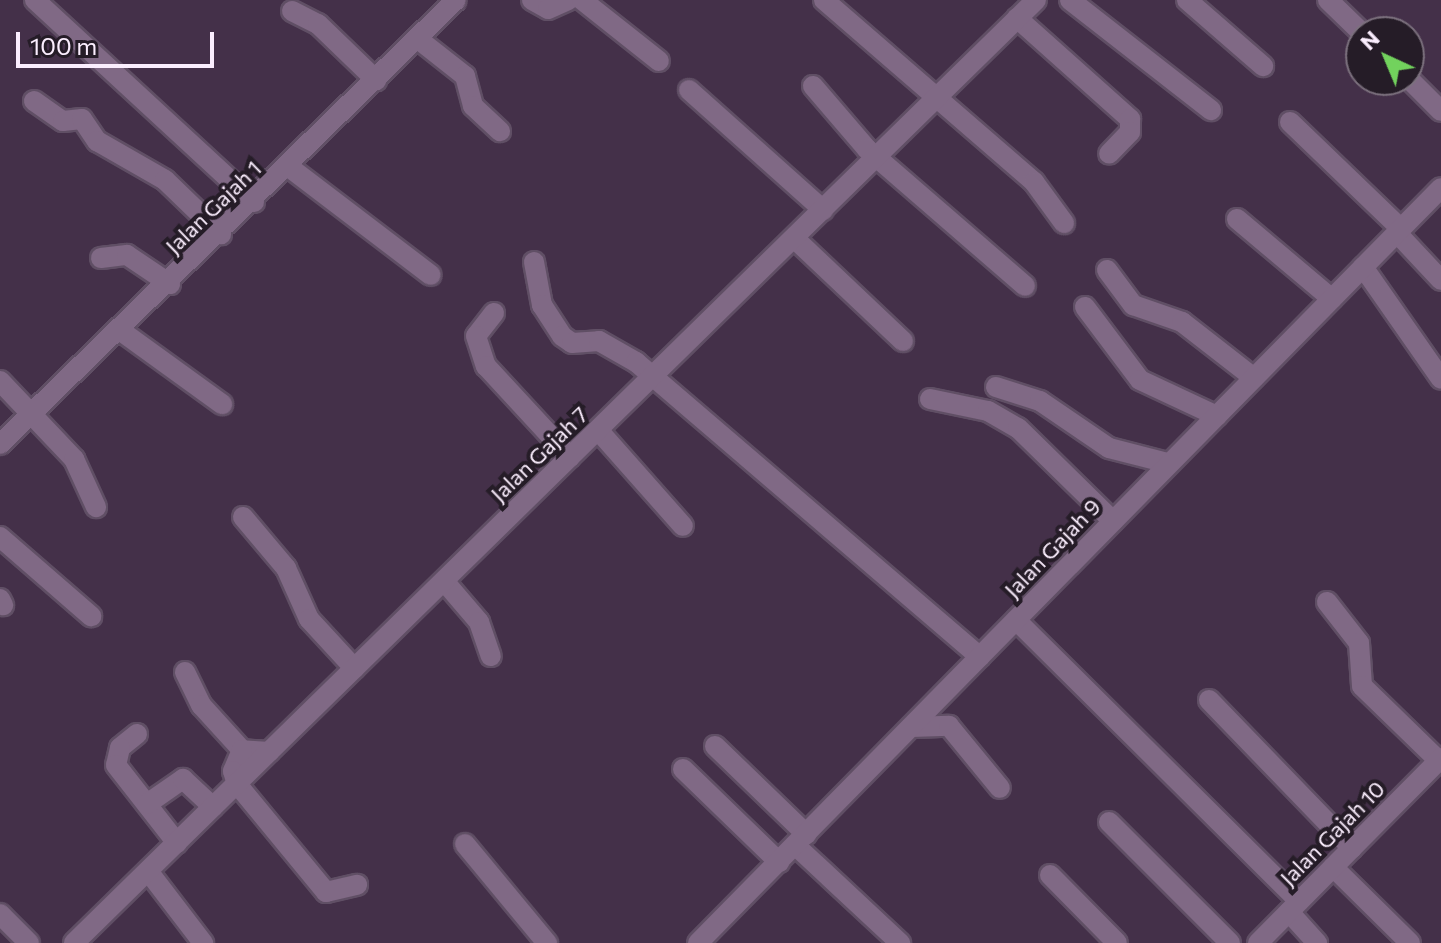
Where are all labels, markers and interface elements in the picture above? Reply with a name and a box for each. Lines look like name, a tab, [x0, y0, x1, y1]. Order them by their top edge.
scale bar	[20, 16, 218, 66]
north arrow	[1345, 16, 1425, 96]
text: N	[1354, 24, 1385, 55]
text: 100 m	[30, 31, 97, 60]
street label: Jalan Gajah 1	[160, 155, 266, 259]
street label: Jalan Gajah 7	[485, 401, 593, 507]
street label: Jalan Gajah 9	[998, 493, 1106, 603]
street label: Jalan Gajah 10	[1274, 775, 1390, 891]

